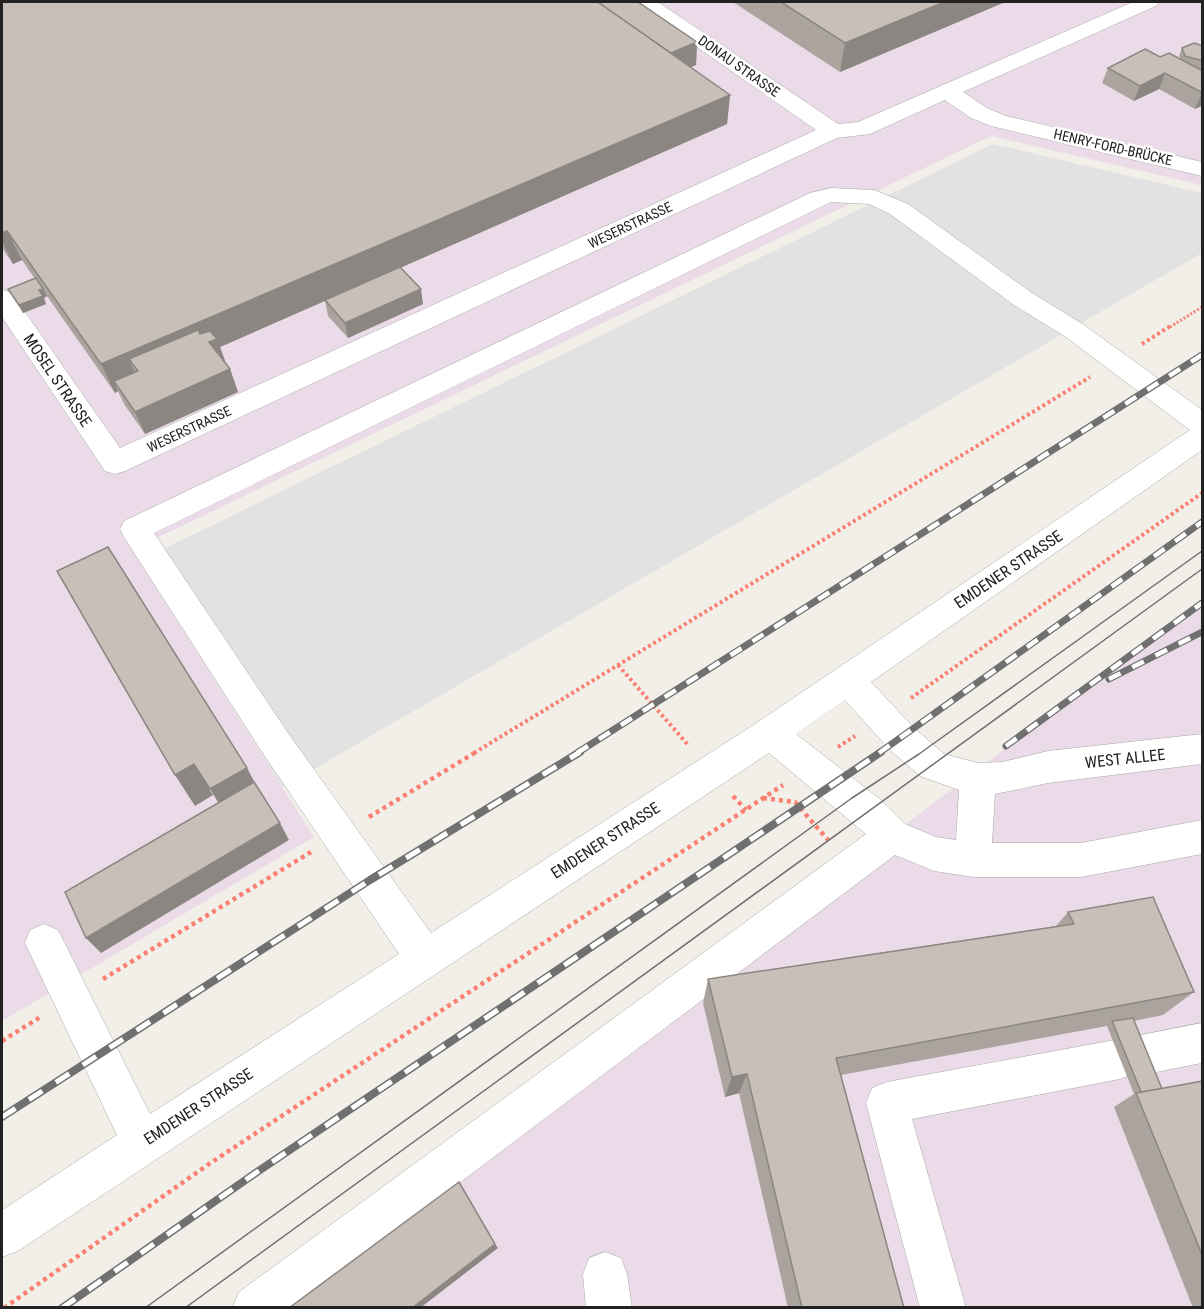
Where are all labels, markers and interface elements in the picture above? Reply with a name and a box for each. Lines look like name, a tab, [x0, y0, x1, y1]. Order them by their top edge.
street label: DONAU STRASSE	[695, 32, 783, 100]
street label: HENRY-FORD-BRÜCKE	[1052, 126, 1174, 168]
street label: WESERSTRASSE	[585, 199, 675, 251]
street label: MOSEL STRASSE	[19, 330, 96, 430]
street label: WESERSTRASSE	[144, 403, 234, 455]
street label: EMDENER STRASSE	[951, 526, 1066, 613]
street label: WEST ALLEE	[1084, 745, 1166, 772]
street label: EMDENER STRASSE	[547, 798, 663, 883]
street label: EMDENER STRASSE	[140, 1064, 256, 1149]

